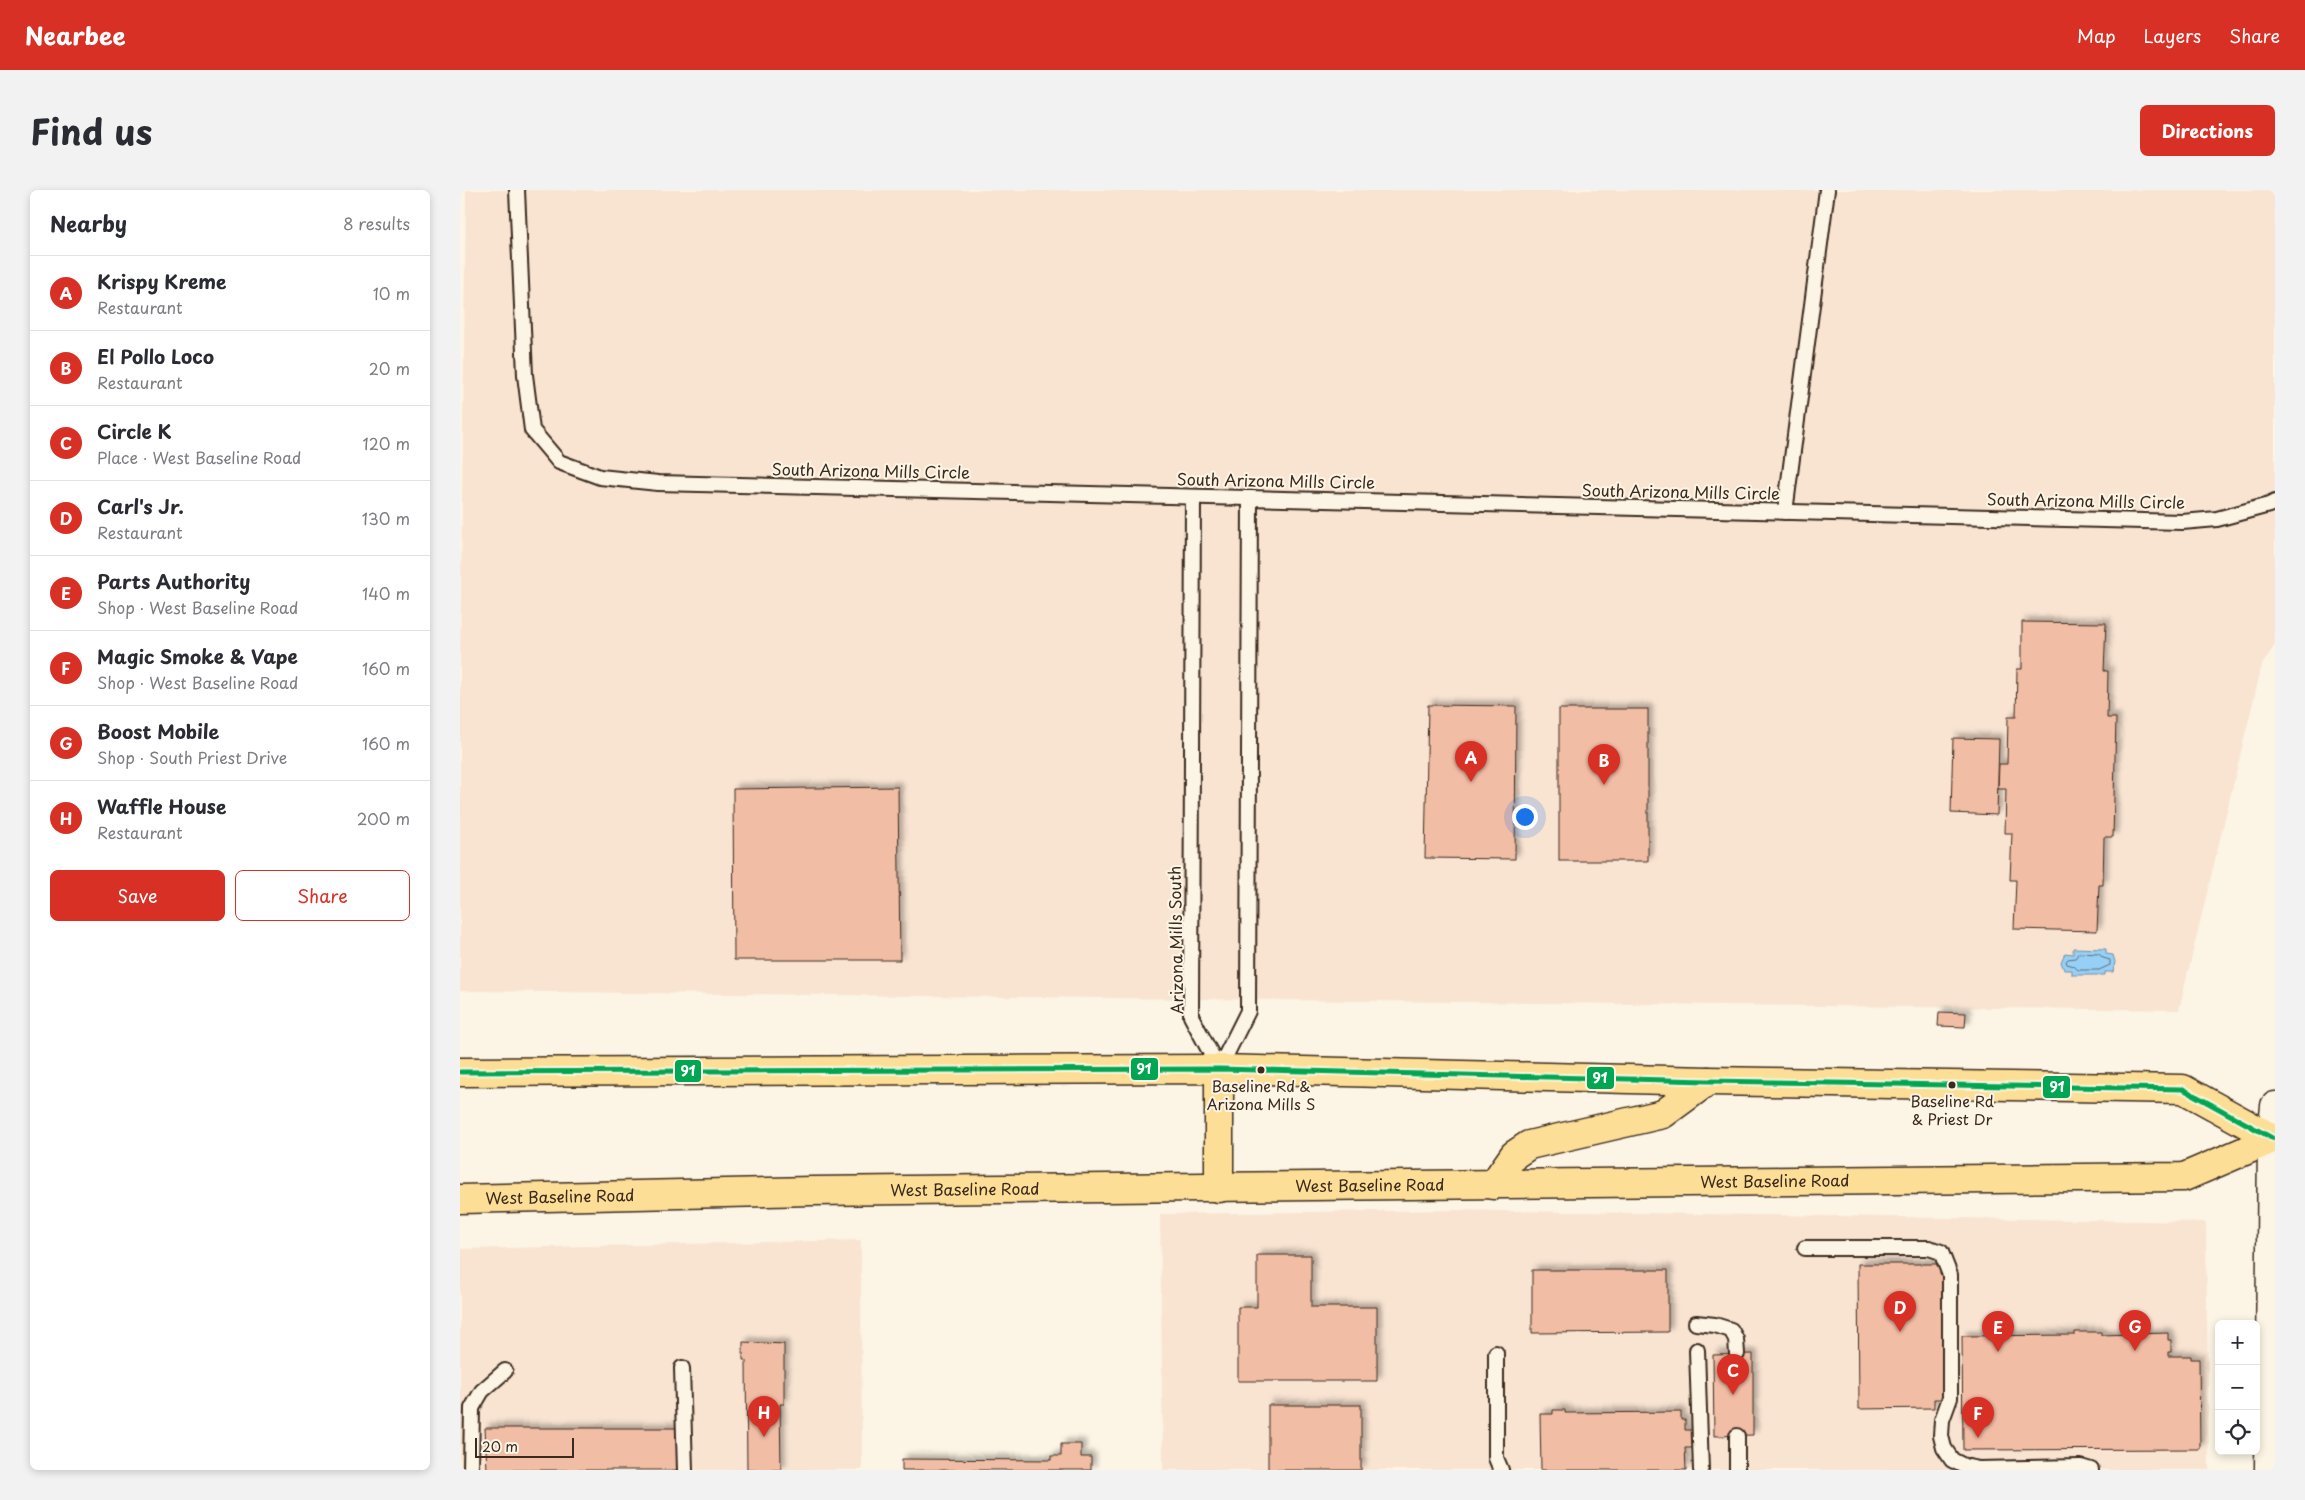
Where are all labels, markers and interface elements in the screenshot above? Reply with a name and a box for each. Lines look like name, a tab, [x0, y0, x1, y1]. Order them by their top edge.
text: Nearbee	[25, 17, 126, 53]
text: Map	[2077, 22, 2116, 49]
text: Layers	[2144, 22, 2201, 49]
text: Share	[2229, 22, 2280, 49]
text: Find us	[30, 104, 152, 157]
button: Directions	[2140, 105, 2275, 156]
text: Nearby	[50, 207, 127, 239]
text: 8 results	[343, 211, 410, 235]
text: Krispy Kreme	[97, 267, 226, 295]
text: A	[60, 281, 72, 305]
text: 10 m	[373, 281, 410, 305]
text: Restaurant	[97, 295, 183, 319]
text: El Pollo Loco	[97, 342, 214, 370]
text: B	[61, 356, 71, 380]
text: 20 m	[369, 356, 410, 380]
text: Restaurant	[97, 370, 183, 394]
text: Circle K	[97, 417, 172, 445]
text: C	[60, 431, 72, 455]
text: 120 m	[363, 431, 410, 455]
text: Place · West Baseline Road	[97, 445, 301, 469]
street label: South Arizona Mills Circle	[772, 456, 970, 484]
street label: South Arizona Mills Circle	[1177, 466, 1375, 494]
street label: South Arizona Mills Circle	[1582, 477, 1780, 505]
street label: South Arizona Mills Circle	[1987, 486, 2185, 514]
text: Carl's Jr.	[97, 492, 184, 520]
text: D	[60, 506, 72, 530]
text: 130 m	[362, 506, 410, 530]
text: Restaurant	[97, 520, 183, 544]
text: Parts Authority	[97, 567, 250, 595]
text: E	[61, 581, 71, 605]
text: 140 m	[362, 581, 410, 605]
text: Shop · West Baseline Road	[97, 595, 298, 619]
text: Magic Smoke & Vape	[97, 642, 298, 670]
text: F	[61, 656, 71, 680]
text: 160 m	[362, 656, 410, 680]
text: Shop · West Baseline Road	[97, 670, 298, 694]
text: Boost Mobile	[97, 717, 219, 745]
text: G	[59, 731, 73, 755]
text: 160 m	[362, 731, 410, 755]
pin: A	[1455, 741, 1487, 782]
pin: B	[1588, 744, 1620, 785]
text: Shop · South Priest Drive	[97, 745, 287, 769]
text: Waffle House	[97, 792, 226, 820]
your location	[1512, 804, 1538, 830]
text: H	[60, 806, 72, 830]
text: 200 m	[357, 806, 410, 830]
text: Restaurant	[97, 820, 183, 844]
street label: Arizona Mills South	[1162, 866, 1188, 1015]
button: Save	[50, 870, 225, 921]
button: Share	[235, 870, 410, 921]
line badge: 91	[1130, 1057, 1159, 1081]
text: 91	[1136, 1058, 1152, 1079]
line badge: 91	[674, 1059, 702, 1083]
text: 91	[680, 1060, 696, 1081]
marker: Baseline Rd & Arizona Mills S	[1256, 1065, 1266, 1075]
line badge: 91	[1586, 1066, 1615, 1090]
text: 91	[1592, 1067, 1608, 1088]
place label: Baseline Rd & Arizona Mills S	[1207, 1074, 1315, 1115]
line badge: 91	[2042, 1075, 2071, 1099]
text: 91	[2049, 1076, 2065, 1097]
marker: Baseline Rd & Priest Dr	[1947, 1080, 1957, 1090]
place label: Baseline Rd & Priest Dr	[1910, 1089, 1994, 1130]
street label: West Baseline Road	[1700, 1167, 1850, 1193]
street label: West Baseline Road	[1295, 1172, 1445, 1197]
street label: West Baseline Road	[890, 1176, 1040, 1201]
street label: West Baseline Road	[485, 1182, 635, 1209]
pin: D	[1884, 1291, 1916, 1332]
pin: G	[2119, 1310, 2151, 1351]
pin: E	[1982, 1311, 2014, 1352]
map controls	[2215, 1320, 2260, 1455]
button: +	[2215, 1320, 2260, 1365]
pin: C	[1717, 1354, 1749, 1395]
button: −	[2215, 1365, 2260, 1410]
pin: H	[748, 1396, 780, 1437]
pin: F	[1962, 1397, 1994, 1438]
button: locate	[2215, 1410, 2260, 1455]
scale bar	[475, 1435, 574, 1458]
text: 20 m	[482, 1436, 518, 1457]

